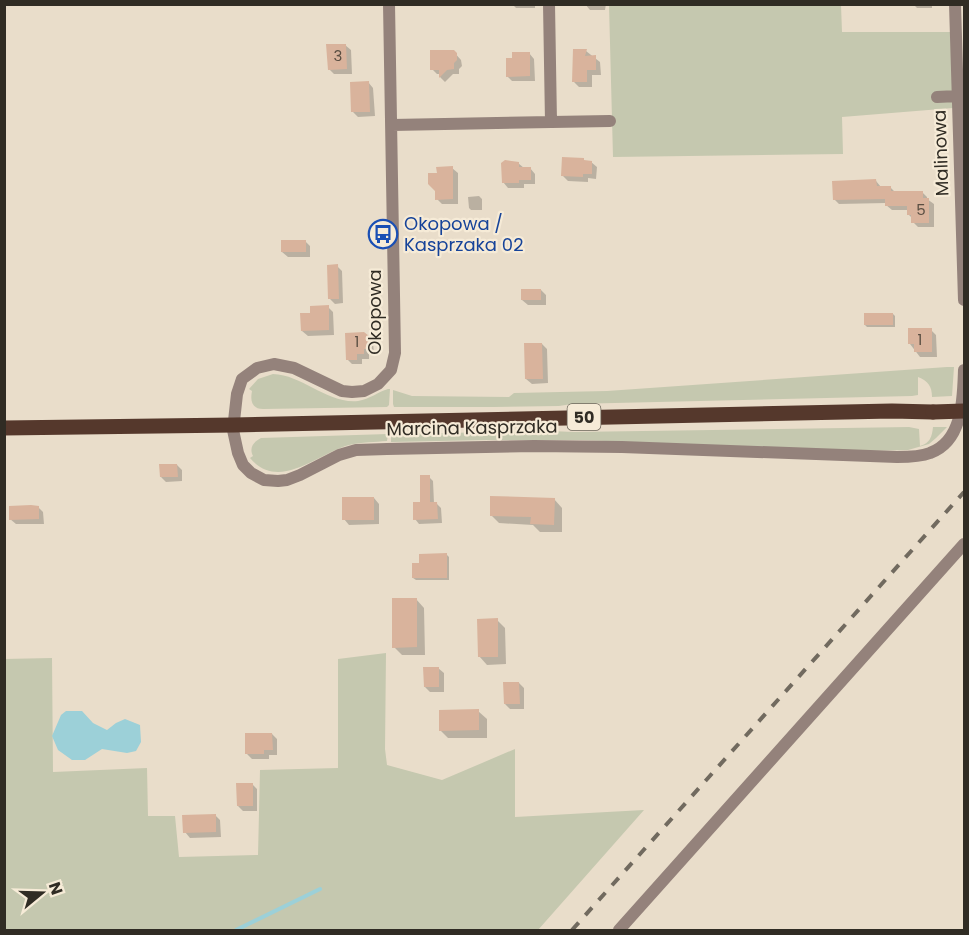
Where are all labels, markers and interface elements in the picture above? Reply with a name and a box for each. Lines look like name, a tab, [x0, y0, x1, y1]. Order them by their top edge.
house number: 3	[334, 45, 342, 66]
street label: Malinowa	[926, 109, 955, 197]
house number: 5	[916, 199, 926, 220]
place label: Okopowa / Kasprzaka 02	[404, 211, 523, 257]
bus stop icon: Okopowa / Kasprzaka 02	[367, 218, 399, 250]
street label: Okopowa	[362, 269, 387, 355]
house number: 1	[918, 329, 922, 350]
house number: 1	[355, 331, 359, 352]
road number: 50	[568, 404, 600, 430]
street label: Marcina Kasprzaka	[386, 414, 558, 441]
north arrow	[12, 863, 72, 923]
text: N	[43, 879, 69, 898]

